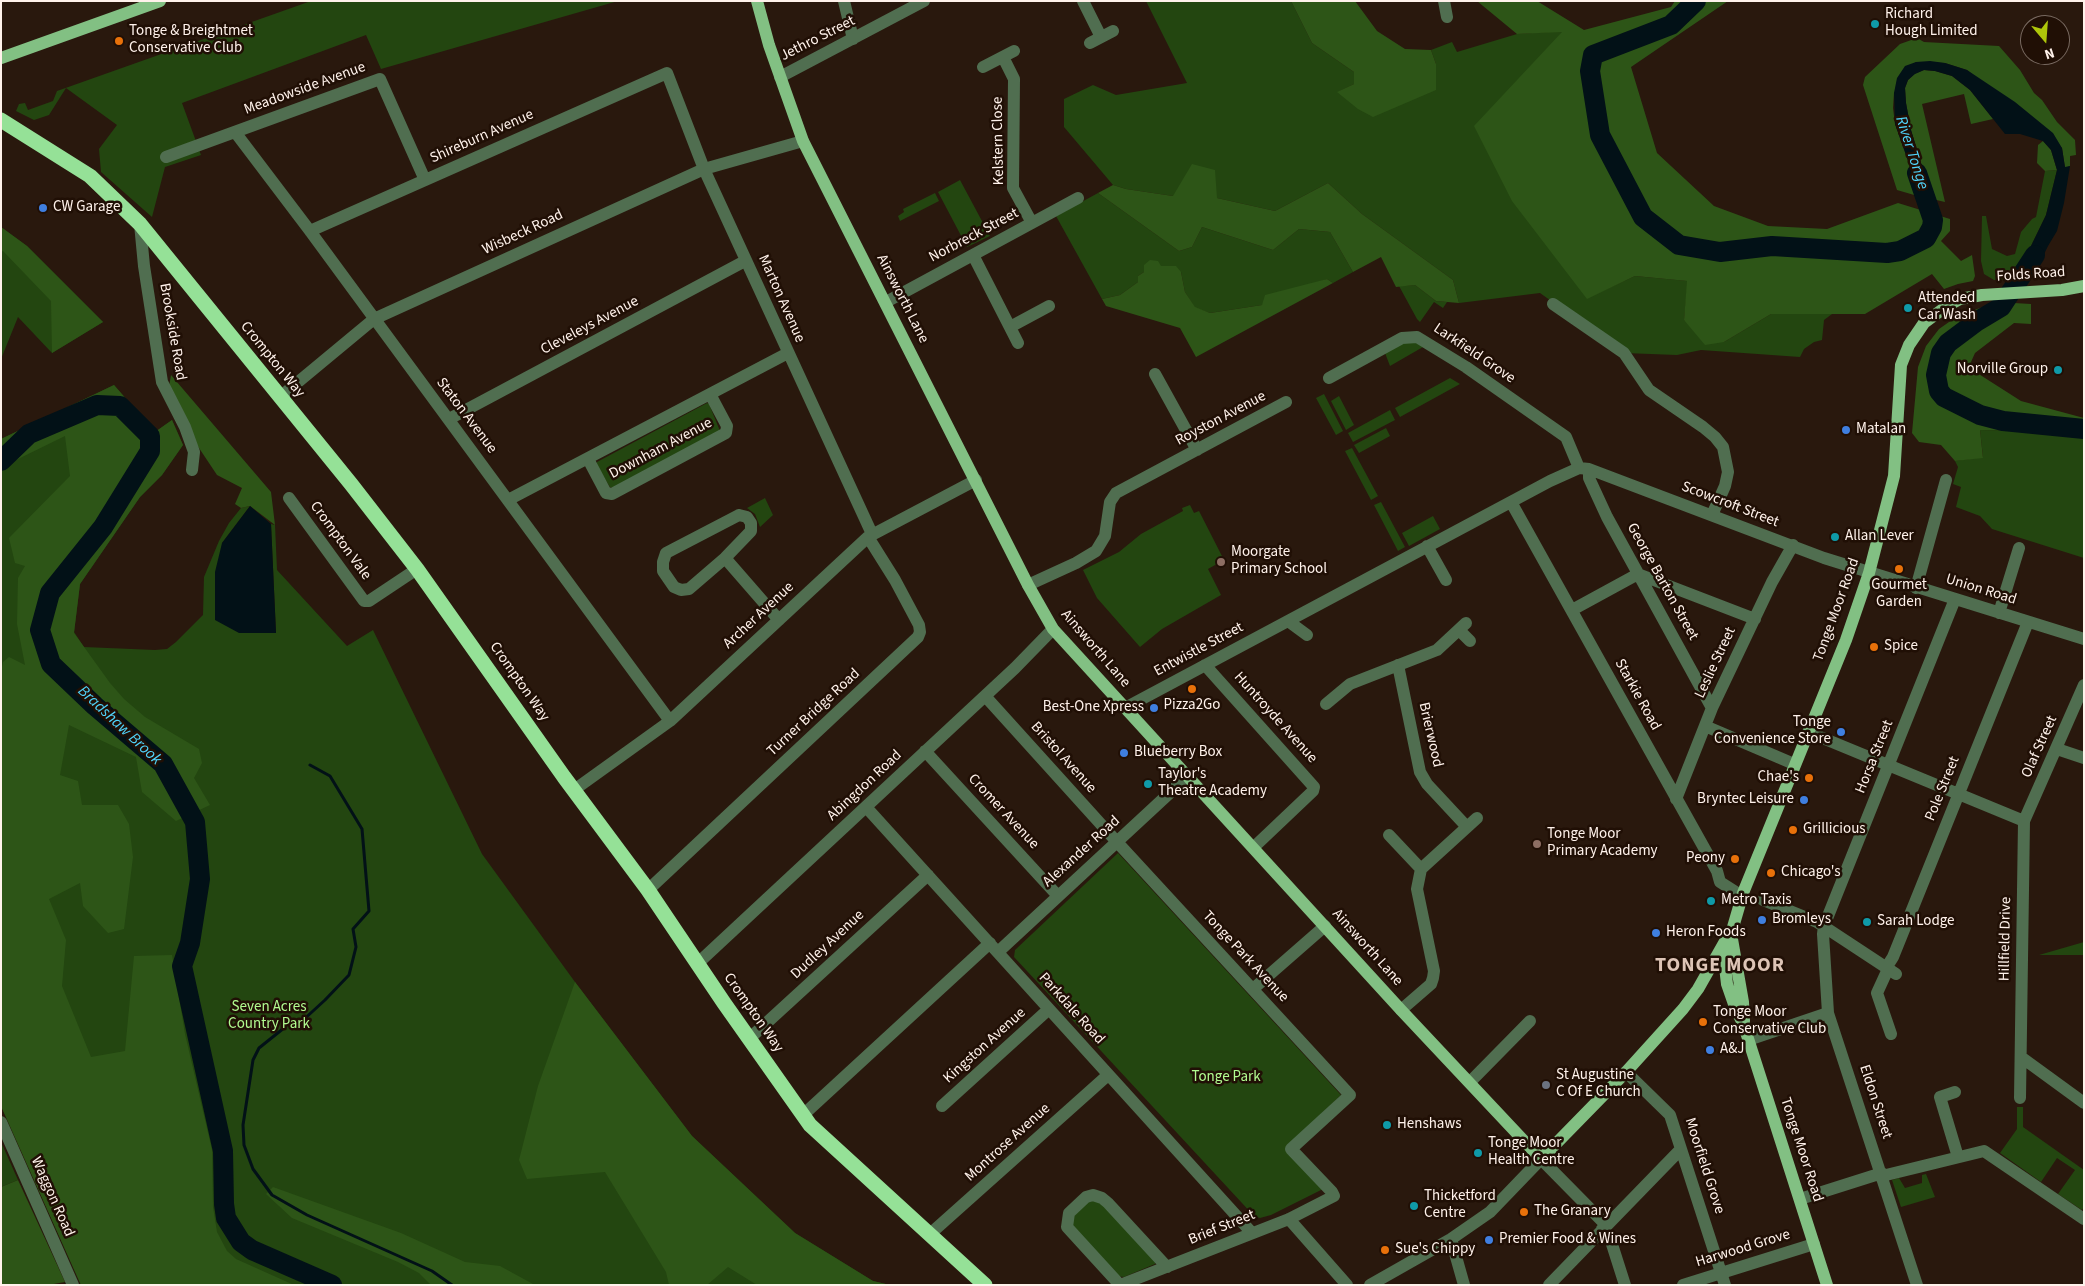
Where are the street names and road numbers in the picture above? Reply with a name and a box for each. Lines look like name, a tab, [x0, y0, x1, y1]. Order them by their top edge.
street label: Jethro Street	[778, 12, 858, 66]
street label: Meadowside Avenue	[242, 59, 368, 119]
street label: Kelstern Close	[989, 96, 1009, 186]
street label: Shireburn Avenue	[427, 106, 537, 168]
street label: Norbreck Street	[926, 205, 1022, 267]
street label: Wisbeck Road	[480, 206, 566, 260]
street label: Marton Avenue	[754, 252, 808, 346]
street label: Ainsworth Lane	[872, 252, 932, 346]
street label: Folds Road	[1996, 264, 2066, 286]
street label: Brookside Road	[155, 282, 189, 382]
street label: Cleveleys Avenue	[538, 293, 642, 359]
street label: Crompton Way	[236, 318, 308, 402]
street label: Larkfield Grove	[1430, 320, 1518, 388]
street label: Staton Avenue	[432, 375, 500, 457]
street label: Royston Avenue	[1173, 388, 1269, 450]
street label: Downham Avenue	[607, 414, 715, 484]
street label: Scowcroft Street	[1679, 478, 1781, 532]
street label: Crompton Vale	[305, 498, 375, 584]
street label: George Barton Street	[1622, 520, 1702, 644]
street label: Tonge Moor Road	[1810, 556, 1864, 664]
street label: Union Road	[1943, 571, 2019, 609]
street label: Archer Avenue	[720, 579, 798, 653]
street label: Ainsworth Lane	[1056, 606, 1134, 692]
street label: Entwistle Street	[1151, 619, 1247, 681]
street label: Leslie Street	[1692, 625, 1740, 701]
street label: Crompton Way	[485, 639, 553, 725]
street label: Starkie Road	[1610, 656, 1664, 734]
street label: Turner Bridge Road	[764, 665, 864, 761]
street label: Huntroyde Avenue	[1229, 669, 1321, 767]
street label: Brierwood	[1414, 701, 1446, 769]
street label: Olaf Street	[2018, 713, 2062, 781]
street label: Horsa Street	[1852, 718, 1898, 796]
street label: Bristol Avenue	[1026, 719, 1100, 797]
street label: Abingdon Road	[824, 747, 906, 825]
street label: Pole Street	[1922, 754, 1964, 824]
street label: Cromer Avenue	[964, 771, 1042, 853]
street label: Alexander Road	[1040, 813, 1124, 891]
street label: Hillfield Drive	[1996, 897, 2016, 981]
street label: Ainsworth Lane	[1328, 906, 1406, 990]
street label: Dudley Avenue	[788, 907, 868, 983]
street label: Tonge Park Avenue	[1198, 908, 1292, 1006]
street label: Parkdale Road	[1034, 969, 1108, 1049]
street label: Crompton Way	[719, 970, 787, 1056]
street label: Kingston Avenue	[940, 1004, 1030, 1088]
street label: Eldon Street	[1855, 1063, 1895, 1141]
street label: Tonge Moor Road	[1776, 1096, 1826, 1204]
street label: Montrose Avenue	[962, 1100, 1054, 1186]
street label: Moorfield Grove	[1680, 1116, 1728, 1216]
street label: Waggon Road	[26, 1154, 78, 1240]
street label: Brief Street	[1186, 1207, 1258, 1249]
street label: Harwood Grove	[1694, 1226, 1792, 1272]

